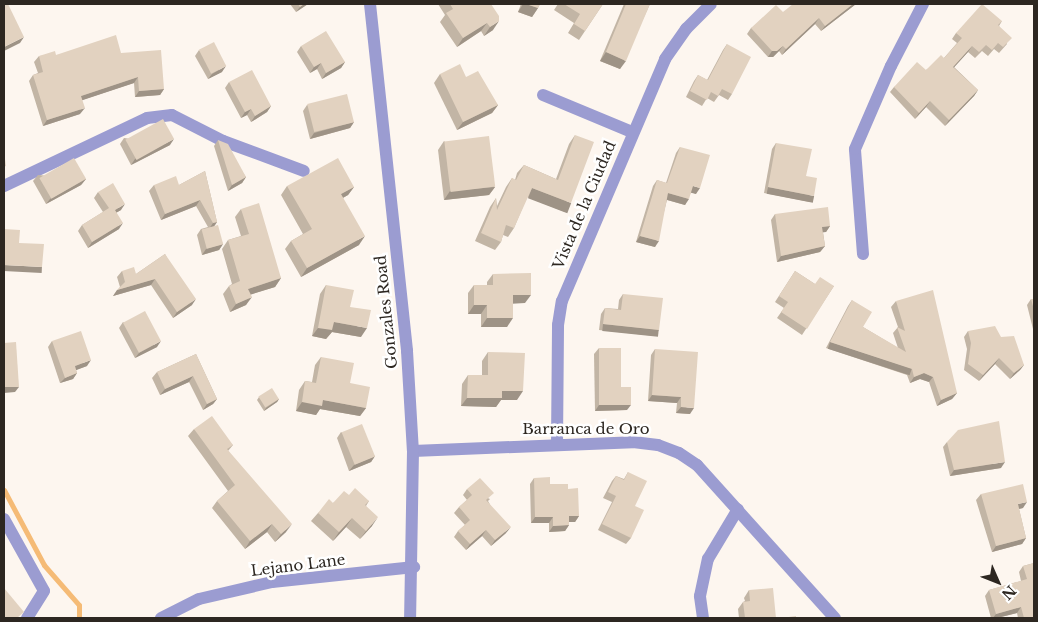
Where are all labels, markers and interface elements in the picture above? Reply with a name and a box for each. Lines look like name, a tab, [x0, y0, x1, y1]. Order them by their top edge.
street label: Vista de la Ciudad	[549, 138, 619, 272]
street label: Gonzales Road	[371, 254, 401, 370]
street label: Barranca de Oro	[522, 420, 650, 438]
street label: Lejano Lane	[250, 550, 346, 580]
north arrow	[973, 557, 1023, 607]
text: N	[998, 581, 1020, 603]

